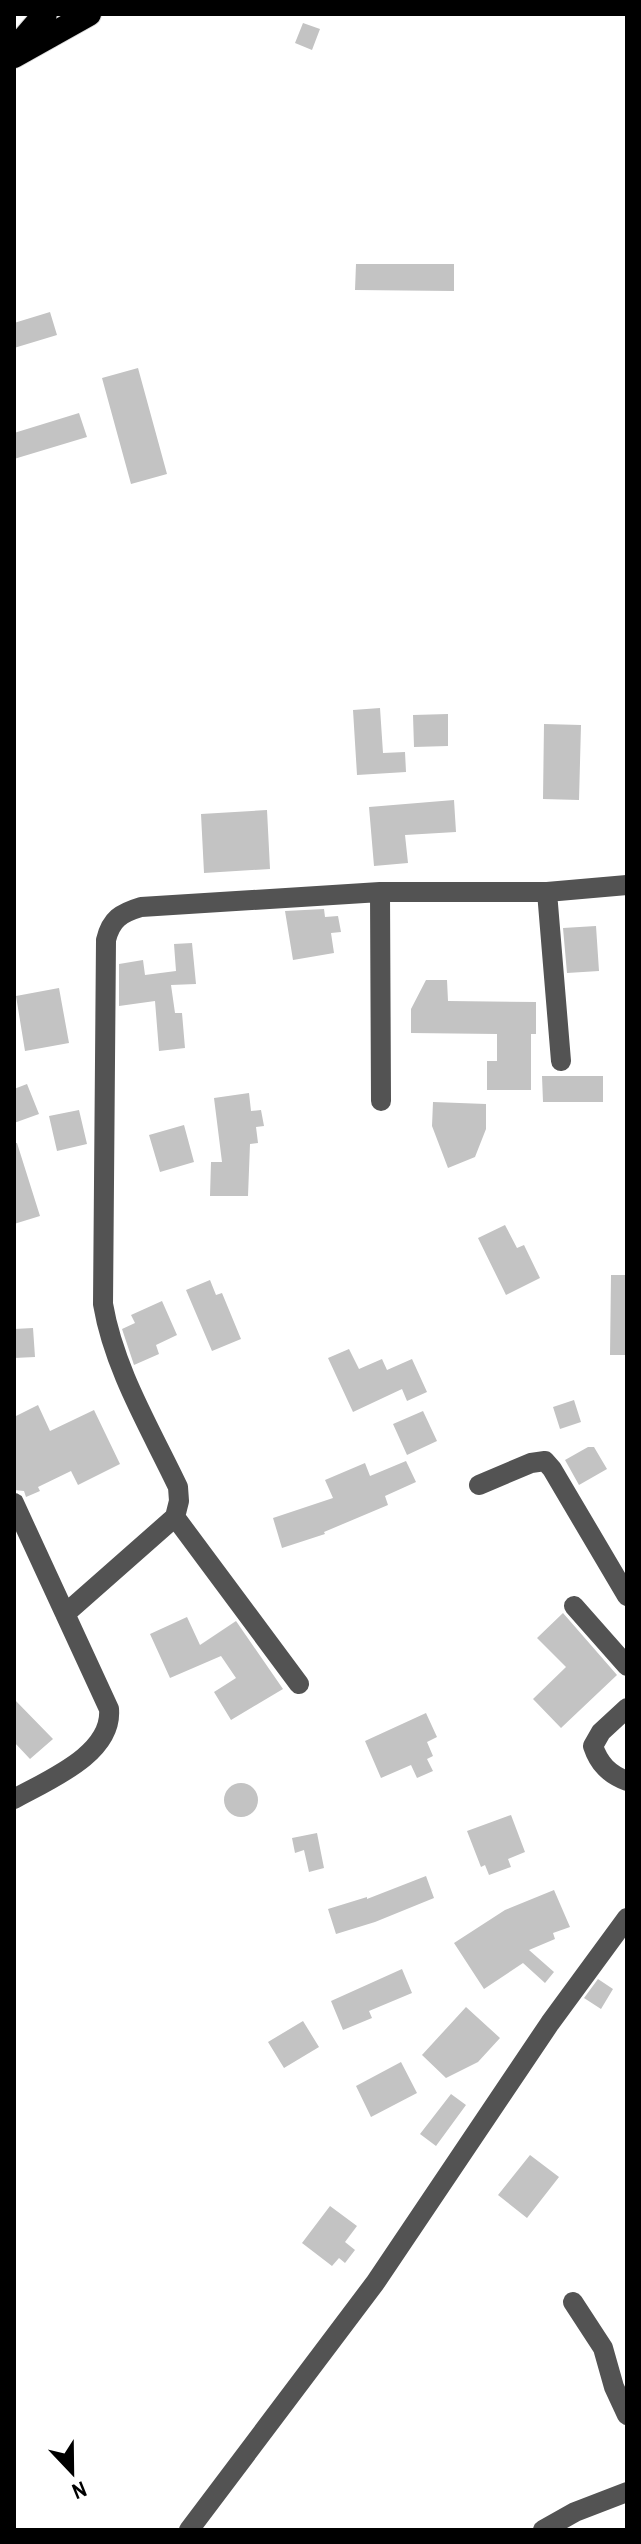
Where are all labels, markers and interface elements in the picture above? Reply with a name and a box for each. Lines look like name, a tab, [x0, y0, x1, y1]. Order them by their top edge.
north arrow	[32, 2432, 112, 2512]
text: N	[68, 2474, 91, 2507]

